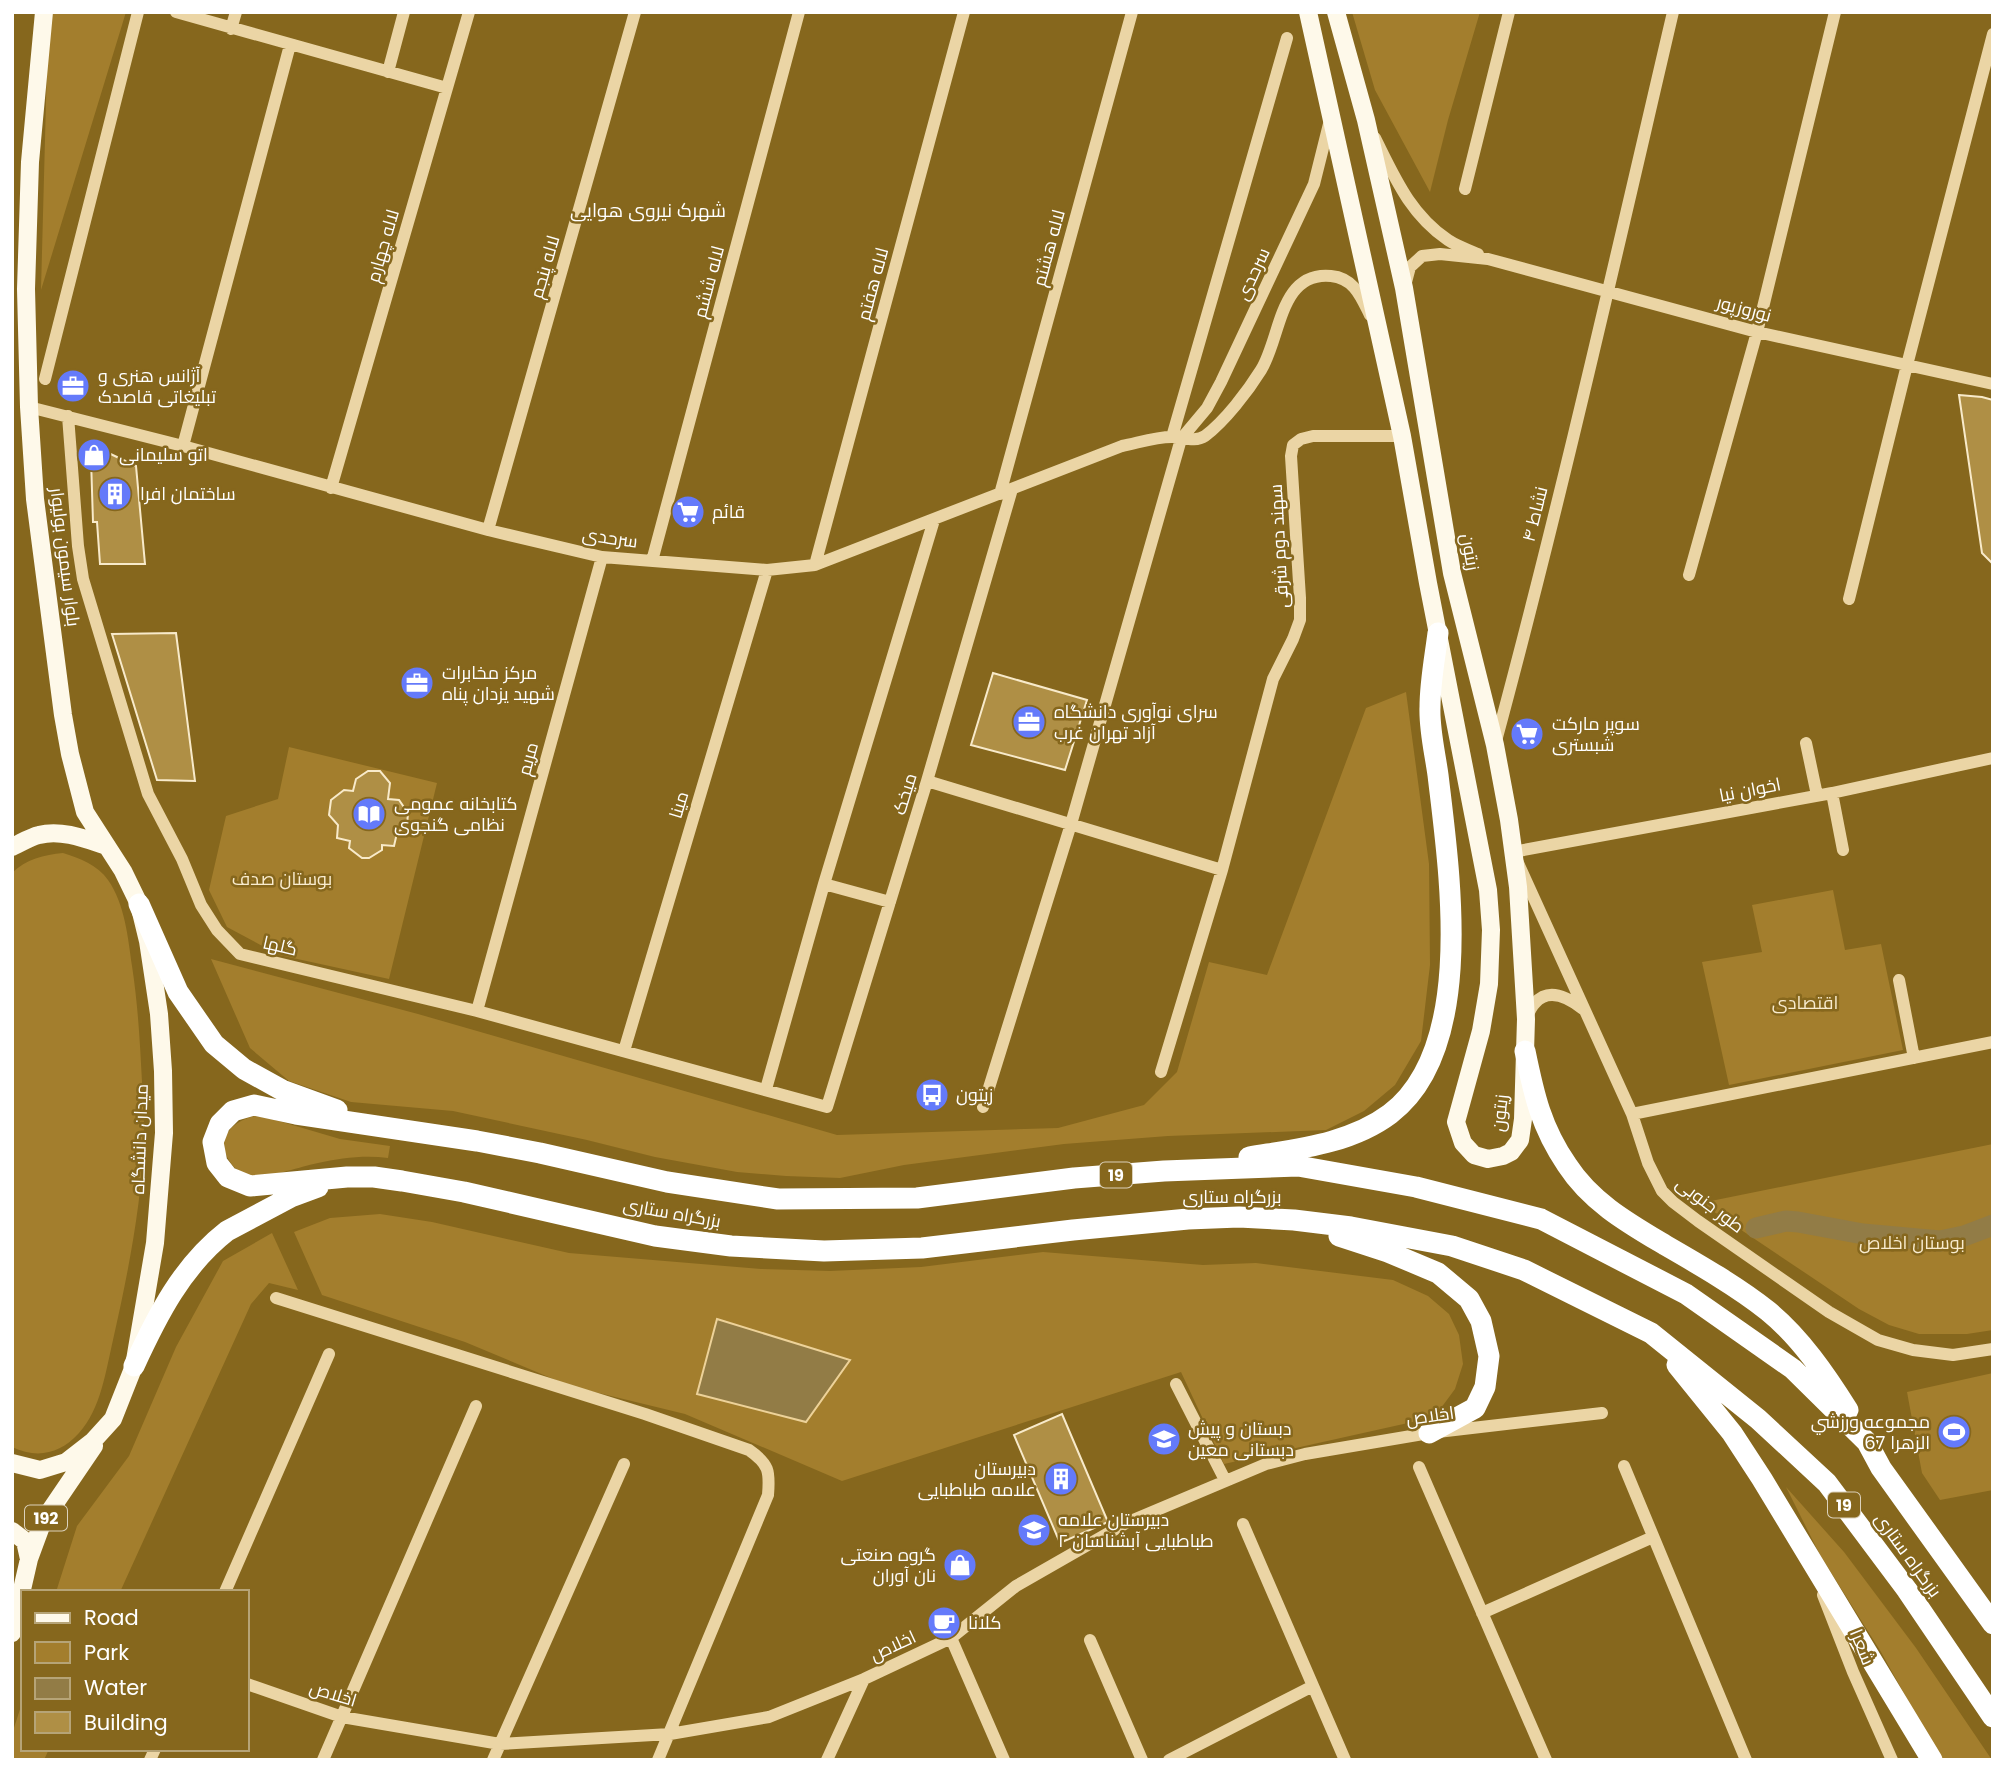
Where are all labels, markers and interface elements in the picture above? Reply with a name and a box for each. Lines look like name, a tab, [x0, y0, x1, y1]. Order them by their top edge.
district label: شهرک نیروی هوایی	[570, 197, 726, 224]
street label: لاله چهارم	[360, 206, 405, 285]
street label: لاله هشتم	[1026, 207, 1071, 289]
street label: لاله پنجم	[524, 232, 565, 301]
street label: لاله ششم	[687, 243, 730, 321]
street label: سرحدی	[1229, 243, 1276, 304]
street label: لاله هفتم	[851, 245, 894, 323]
street label: نوروزپور	[1713, 289, 1774, 328]
place label: آژانس هنری و تبلیغاتی قاصدک	[98, 363, 216, 409]
office icon: آژانس هنری و تبلیغاتی قاصدک	[54, 367, 92, 405]
shop icon: اتو سلیمانی	[75, 436, 113, 474]
place label: اتو سلیمانی	[119, 442, 208, 467]
building icon: ساختمان افرا	[96, 475, 134, 513]
place label: ساختمان افرا	[140, 481, 236, 506]
street label: سهند دوم شرقی	[1263, 483, 1294, 609]
street label: نشاط ۴	[1516, 484, 1553, 544]
street label: بلوار سیمون بولیوار	[44, 485, 86, 628]
supermarket icon: قائم	[669, 493, 707, 531]
place label: قائم	[712, 499, 745, 524]
street label: سرحدی	[581, 521, 639, 554]
street label: زیتون	[1455, 531, 1486, 572]
place label: مرکز مخابرات شهید یزدان پناه	[442, 660, 555, 706]
office icon: مرکز مخابرات شهید یزدان پناه	[398, 664, 436, 702]
place label: سرای نوآوری دانشگاه آزاد تهران غرب	[1054, 699, 1218, 745]
office icon: سرای نوآوری دانشگاه آزاد تهران غرب	[1010, 703, 1048, 741]
place label: سوپر مارکت شبستری	[1552, 711, 1640, 757]
supermarket icon: سوپر مارکت شبستری	[1508, 715, 1546, 753]
street label: مریم	[511, 739, 544, 778]
street label: میخک	[886, 770, 923, 818]
street label: اخوان نیا	[1717, 771, 1783, 808]
street label: مینا	[663, 788, 694, 822]
place label: کتابخانه عمومی نظامی گنجوی	[394, 791, 518, 837]
library icon: کتابخانه عمومی نظامی گنجوی	[350, 795, 388, 833]
park label: بوستان صدف	[232, 866, 332, 891]
street label: گلها	[260, 929, 300, 962]
park label: اقتصادی	[1772, 990, 1838, 1015]
bus stop icon: زیتون	[913, 1076, 951, 1114]
place label: زیتون	[956, 1082, 993, 1107]
street label: میدان دانشگاه	[125, 1083, 154, 1195]
street label: زیتون	[1485, 1093, 1514, 1133]
road number: 19	[1100, 1162, 1132, 1188]
street label: طور جنوبی	[1671, 1171, 1750, 1239]
street label: بزرگراه ستاری	[1183, 1184, 1282, 1209]
street label: بزرگراه ستاری	[621, 1192, 723, 1233]
park label: بوستان اخلاص	[1859, 1230, 1965, 1255]
street label: اخلاص	[1404, 1400, 1456, 1431]
place label: مجموعه ورزشي الزهرا 67	[1811, 1409, 1930, 1455]
sports icon: مجموعه ورزشي الزهرا 67	[1935, 1413, 1973, 1451]
place label: دبستان و پیش دبستانی معین	[1188, 1416, 1294, 1462]
school or university icon: دبستان و پیش دبستانی معین	[1145, 1420, 1183, 1458]
place label: دبیرستان علامه طباطبایی	[918, 1456, 1036, 1502]
building icon: دبیرستان علامه طباطبایی	[1042, 1460, 1080, 1498]
road number: 19	[1828, 1492, 1860, 1518]
road number: 192	[25, 1506, 67, 1530]
place label: دبیرستان علامه طباطبایی آبشناسان ۲	[1058, 1507, 1214, 1553]
street label: بزرگراه ستاری	[1869, 1507, 1948, 1602]
school or university icon: دبیرستان علامه طباطبایی آبشناسان ۲	[1015, 1511, 1053, 1549]
place label: گروه صنعتی نان آوران	[841, 1542, 936, 1588]
shop icon: گروه صنعتی نان آوران	[941, 1546, 979, 1584]
legend	[21, 1590, 248, 1751]
text: Road	[84, 1603, 139, 1632]
cafe icon: کلانا	[925, 1604, 963, 1642]
place label: کلانا	[968, 1610, 1001, 1635]
street label: اخلاص	[866, 1624, 920, 1667]
street label: شعرا	[1844, 1625, 1881, 1668]
text: Park	[84, 1638, 129, 1667]
text: Water	[84, 1673, 147, 1702]
street label: اخلاص	[306, 1674, 360, 1713]
text: Building	[84, 1708, 168, 1737]

